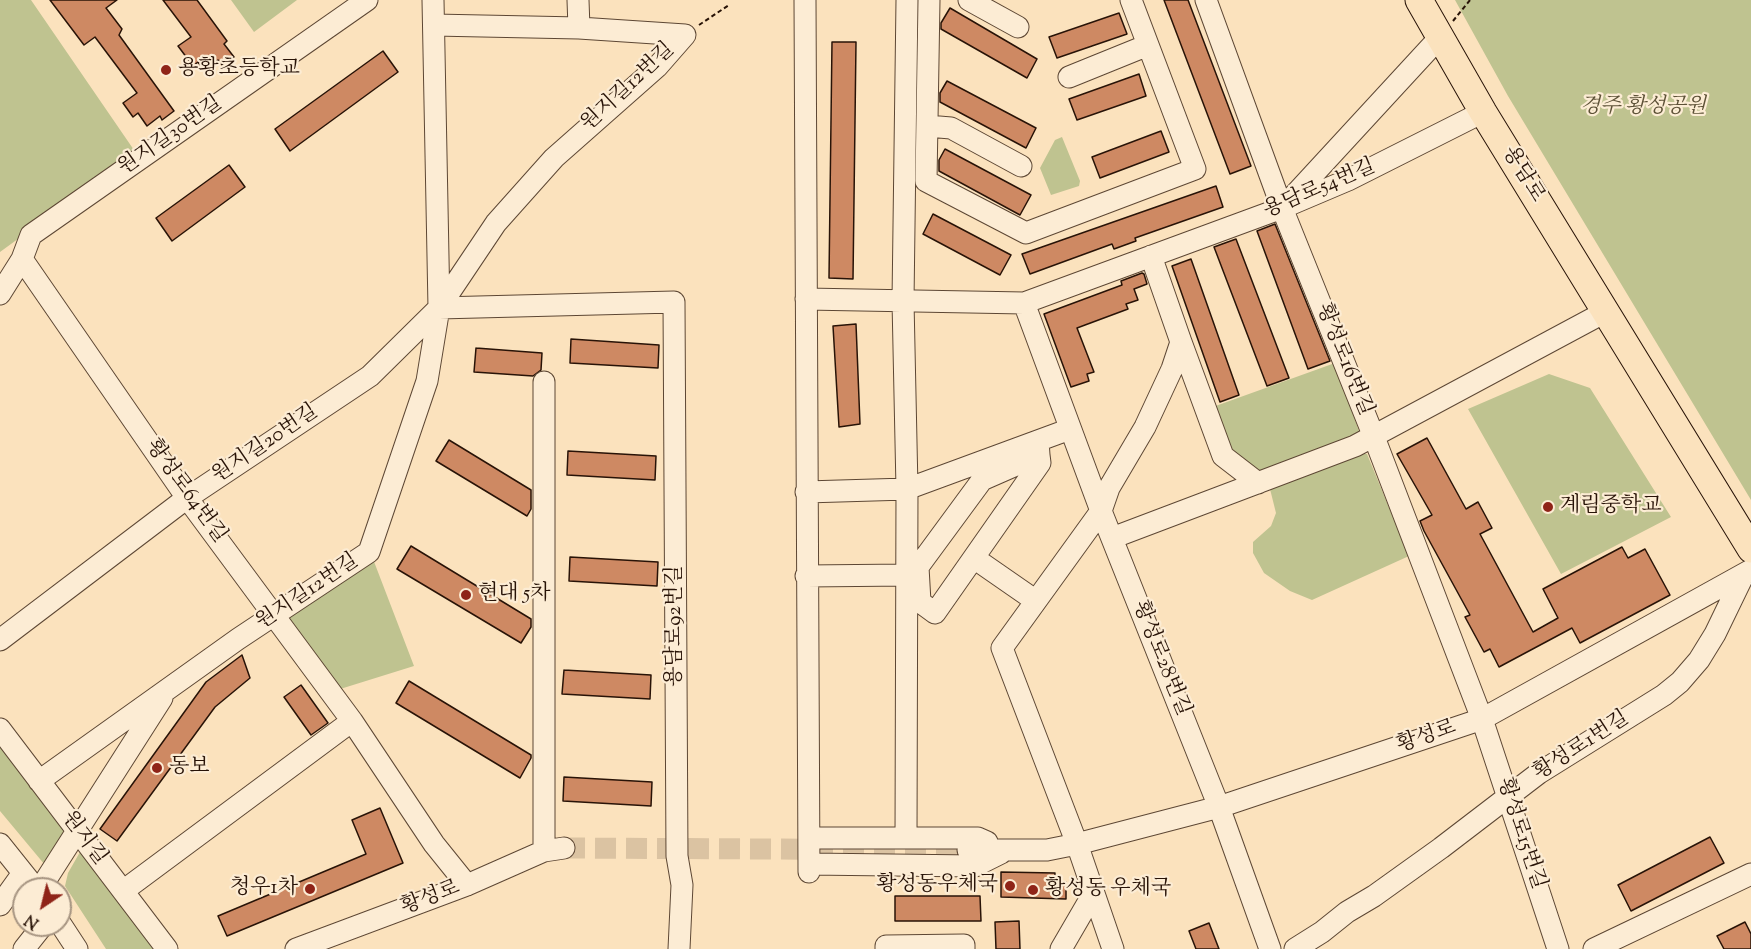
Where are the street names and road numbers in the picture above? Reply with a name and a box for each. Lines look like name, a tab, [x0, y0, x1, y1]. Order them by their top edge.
street label: 원지길12번길	[577, 38, 681, 138]
street label: 원지길30번길	[114, 92, 228, 182]
street label: 용담로	[1496, 142, 1548, 208]
street label: 용담로54번길	[1260, 155, 1380, 225]
street label: 황성로16번길	[1309, 300, 1377, 420]
street label: 원지길20번길	[208, 400, 324, 490]
street label: 황성로64번길	[139, 435, 231, 549]
street label: 원지길12번길	[252, 549, 364, 637]
street label: 용담로92번길	[663, 565, 689, 687]
street label: 황성로28번길	[1126, 598, 1194, 720]
street label: 황성로1번길	[1530, 707, 1634, 787]
street label: 황성로	[1394, 716, 1460, 760]
street label: 황성로15번길	[1490, 775, 1550, 893]
street label: 원지길	[55, 807, 111, 871]
street label: 황성로	[398, 876, 464, 922]

